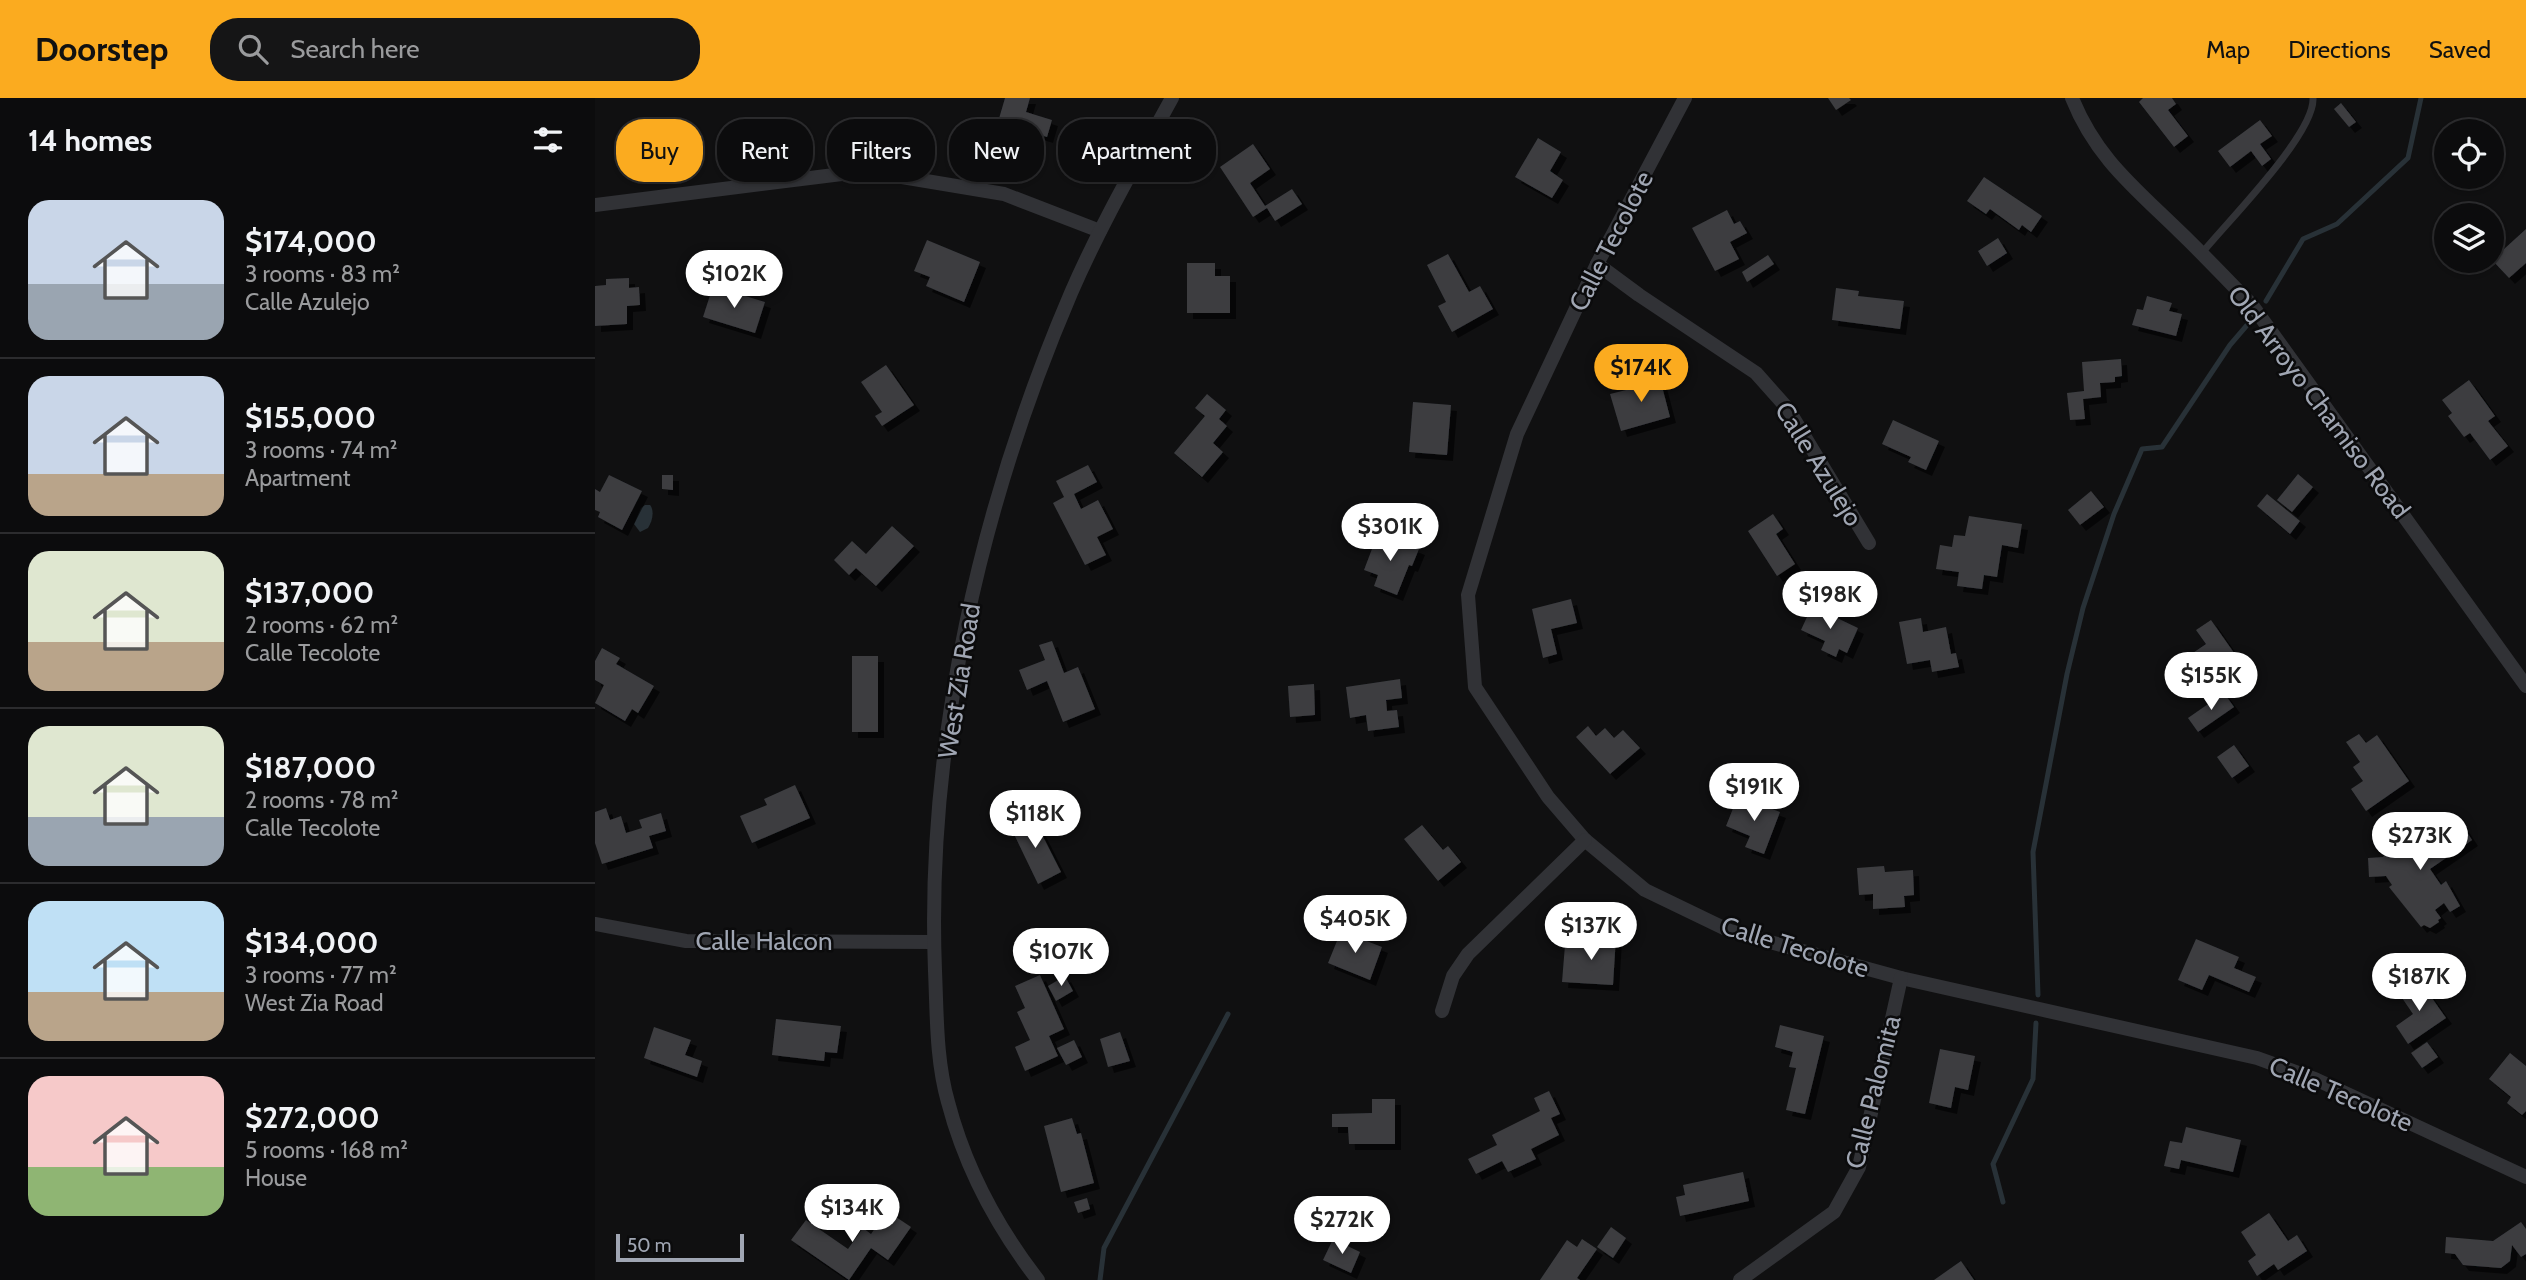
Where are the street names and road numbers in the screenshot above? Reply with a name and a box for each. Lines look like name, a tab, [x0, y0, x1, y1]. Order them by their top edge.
street label: Calle Tecolote	[1562, 166, 1660, 316]
street label: Old Arroyo Chamiso Road	[2221, 279, 2417, 525]
street label: Calle Azulejo	[1768, 396, 1870, 532]
street label: West Zia Road	[931, 601, 987, 761]
street label: Calle Tecolote	[1717, 909, 1873, 985]
street label: Calle Halcon	[696, 925, 832, 957]
street label: Calle Palomita	[1839, 1012, 1908, 1172]
street label: Calle Tecolote	[2264, 1049, 2418, 1139]

